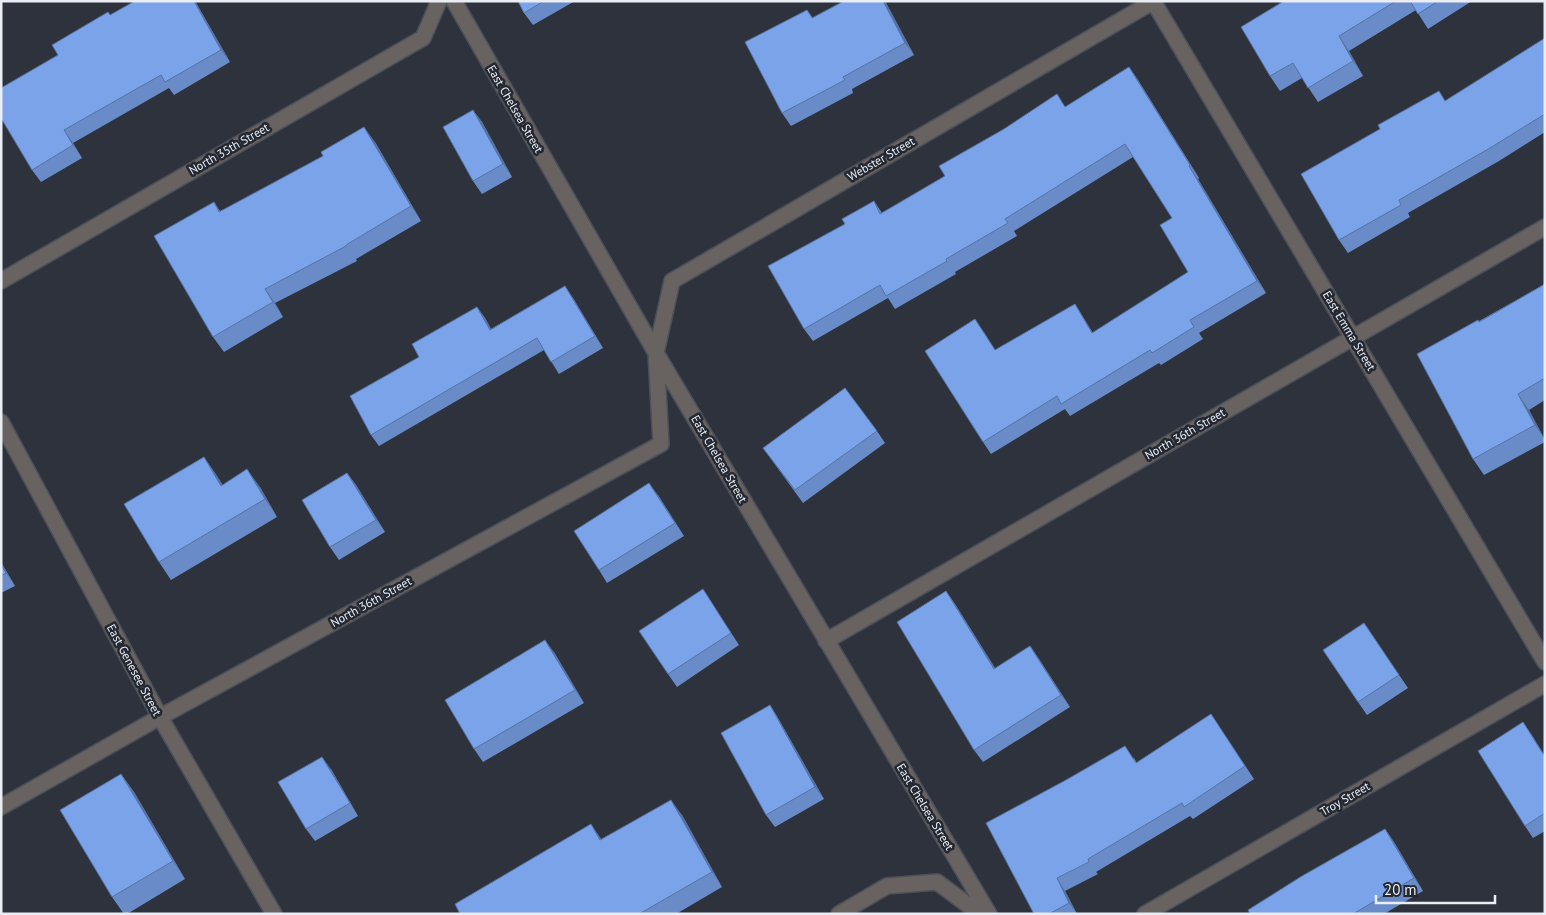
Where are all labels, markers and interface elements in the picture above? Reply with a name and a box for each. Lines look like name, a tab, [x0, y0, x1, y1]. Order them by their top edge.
street label: East Chelsea Street	[484, 62, 547, 155]
street label: North 35th Street	[186, 119, 272, 178]
street label: Webster Street	[845, 133, 917, 184]
street label: East Emma Street	[1320, 288, 1379, 373]
street label: North 36th Street	[1142, 404, 1228, 463]
street label: East Chelsea Street	[688, 412, 751, 505]
street label: North 36th Street	[328, 573, 414, 630]
street label: East Genesee Street	[104, 621, 165, 718]
street label: East Chelsea Street	[894, 761, 957, 853]
street label: Troy Street	[1317, 778, 1372, 819]
scale bar	[1376, 872, 1495, 904]
text: 20 m	[1384, 880, 1417, 899]

